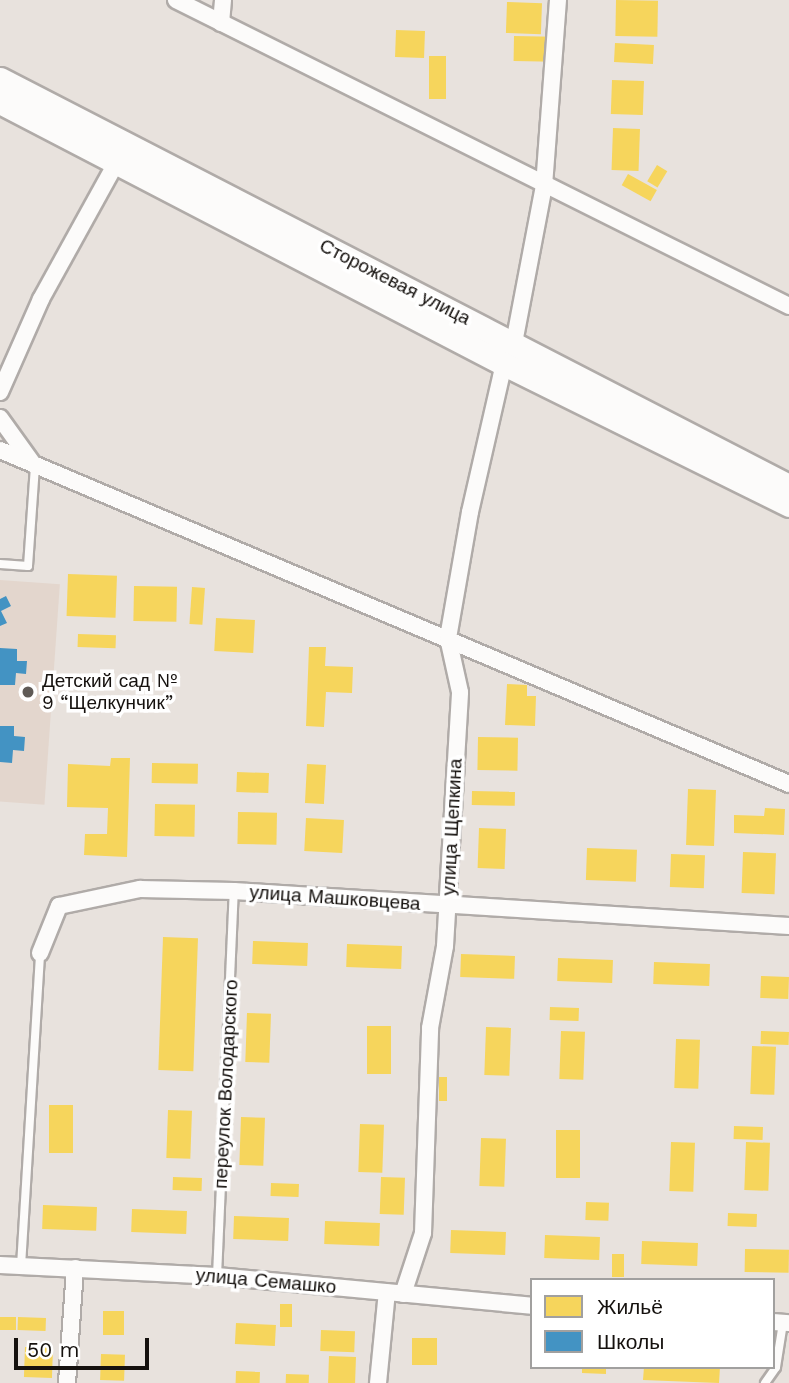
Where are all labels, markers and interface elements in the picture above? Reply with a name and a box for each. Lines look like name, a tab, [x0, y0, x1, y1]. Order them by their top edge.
street label: Сторожевая улица	[316, 234, 474, 330]
place label: Детский сад № 9 “Щелкунчик”	[42, 670, 177, 714]
marker: Детский сад № 9 “Щелкунчик”	[20, 684, 36, 700]
street label: улица Щепкина	[437, 758, 467, 896]
street label: улица Машковцева	[249, 881, 421, 915]
street label: переулок Володарского	[209, 979, 243, 1189]
street label: улица Семашко	[195, 1264, 337, 1298]
legend	[530, 1278, 775, 1369]
text: Жильё	[597, 1294, 663, 1319]
scale bar	[18, 1324, 152, 1368]
text: Школы	[597, 1329, 664, 1354]
text: 50 m	[27, 1337, 79, 1362]

